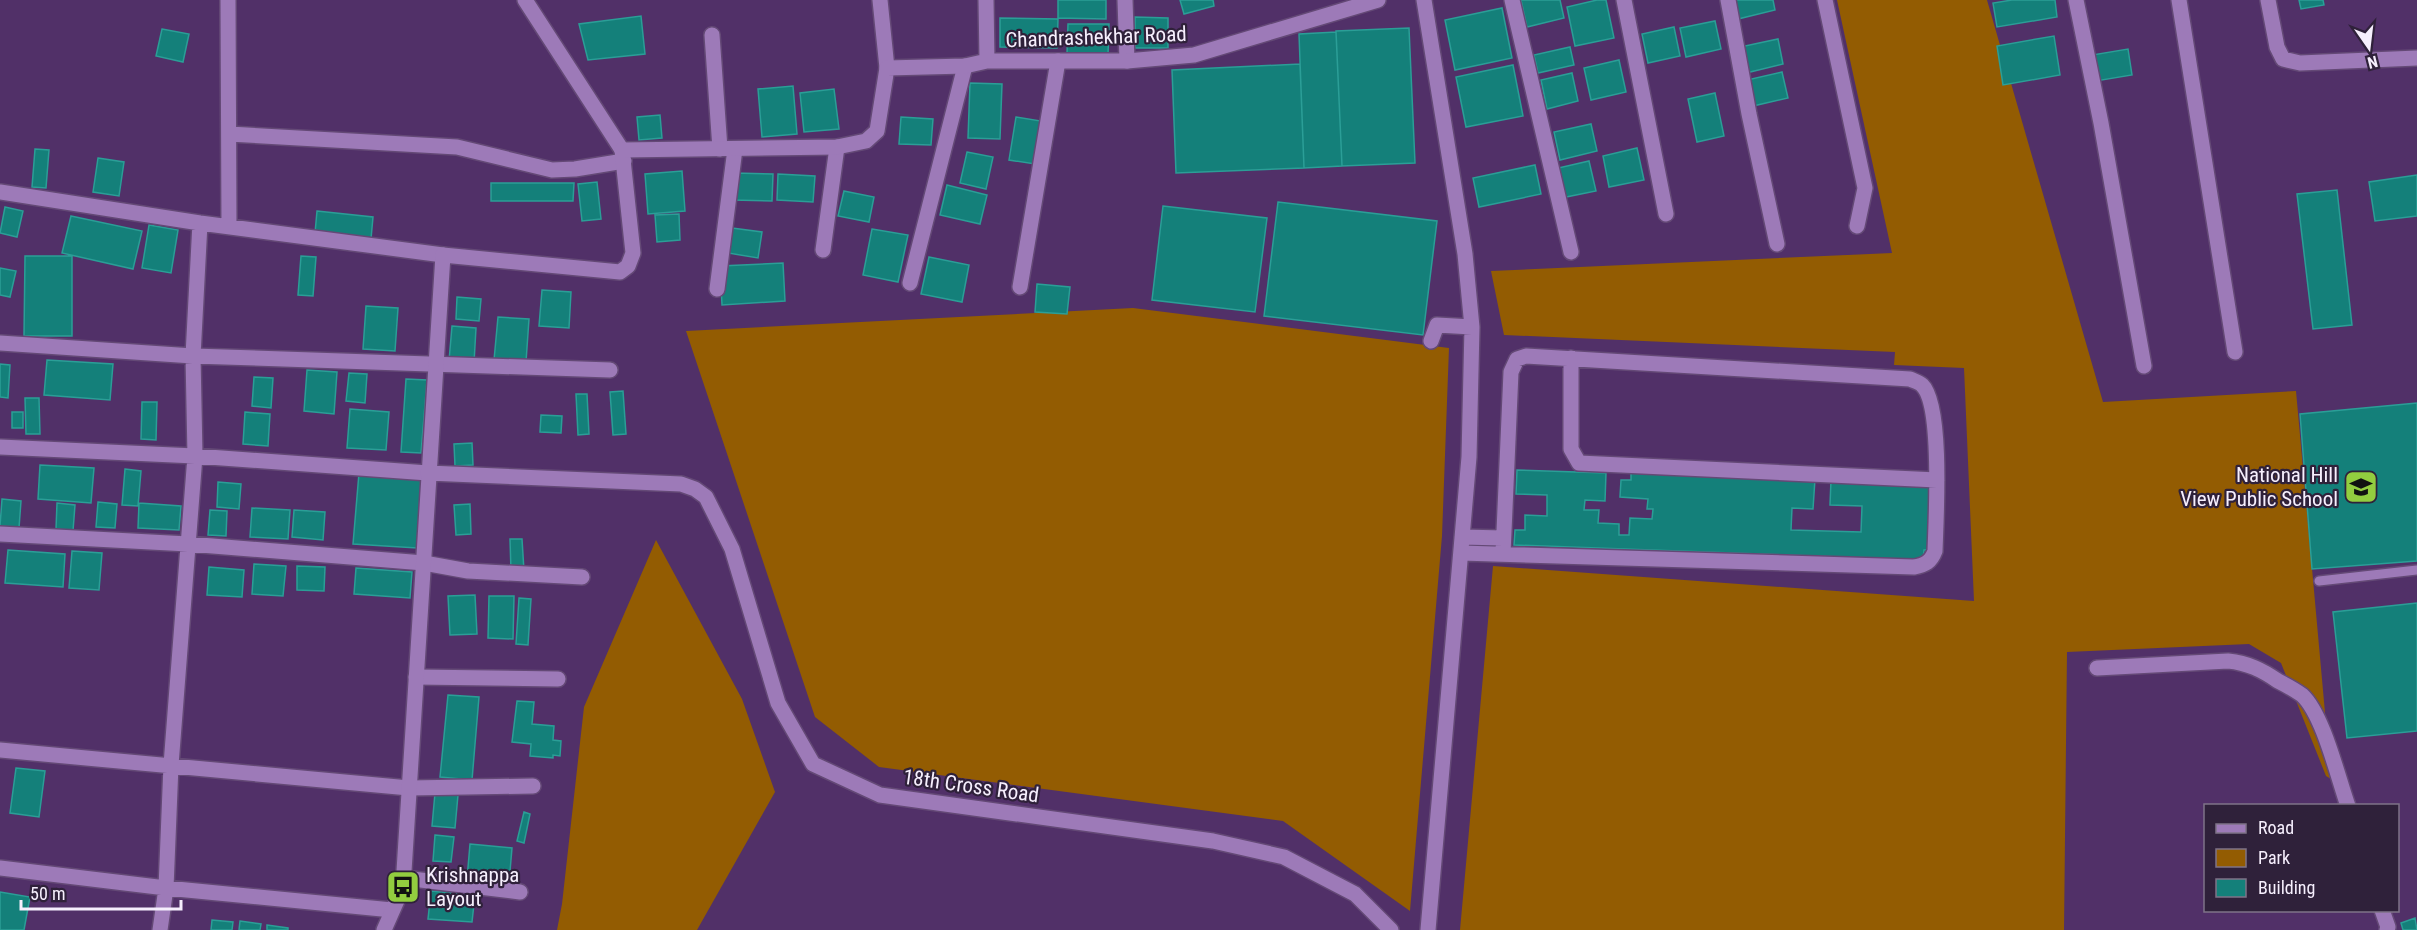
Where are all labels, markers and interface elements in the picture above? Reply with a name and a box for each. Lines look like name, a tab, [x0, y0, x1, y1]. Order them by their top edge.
north arrow	[2339, 18, 2399, 78]
street label: Chandrashekhar Road	[1005, 22, 1187, 52]
text: N	[2365, 52, 2380, 72]
place label: National Hill View Public School	[2180, 463, 2338, 511]
school or university icon: National Hill View Public School	[2343, 469, 2379, 505]
street label: 18th Cross Road	[902, 765, 1040, 807]
legend	[2204, 804, 2399, 912]
text: Road	[2258, 817, 2294, 838]
text: Park	[2258, 847, 2290, 868]
place label: Krishnappa Layout	[426, 863, 519, 911]
bus stop icon: Krishnappa Layout	[385, 869, 421, 905]
scale bar	[21, 873, 182, 911]
text: Building	[2258, 877, 2315, 898]
text: 50 m	[30, 883, 65, 904]

